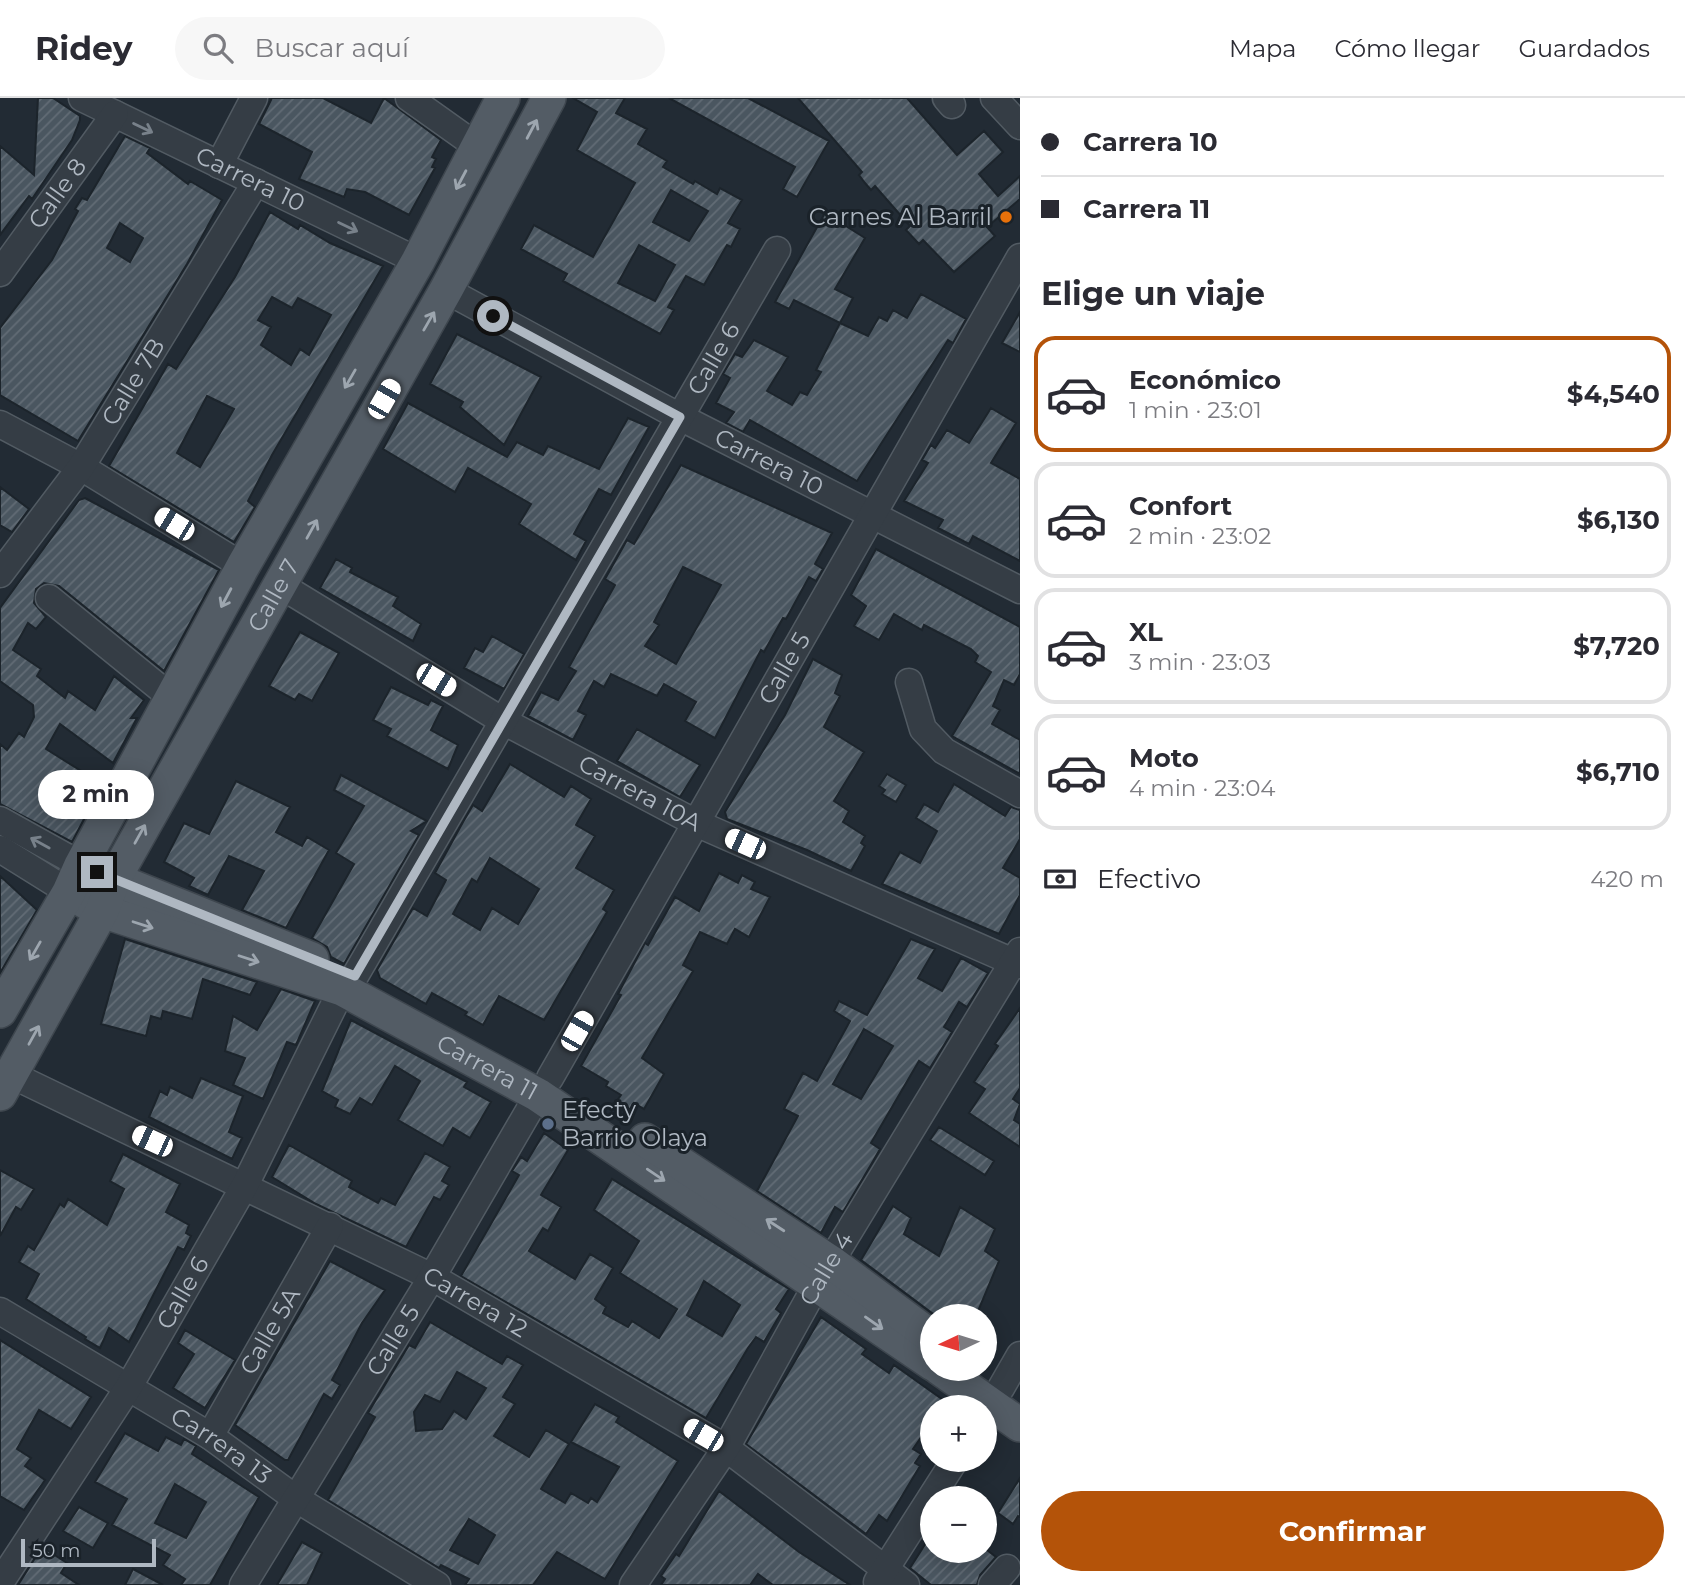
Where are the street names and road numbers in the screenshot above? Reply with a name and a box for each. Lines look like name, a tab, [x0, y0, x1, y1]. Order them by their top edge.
street label: Carrera 10	[191, 140, 310, 218]
street label: Calle 8	[22, 152, 92, 234]
street label: Calle 6	[681, 317, 746, 400]
street label: Calle 7B	[95, 333, 171, 431]
street label: Carrera 10	[710, 422, 828, 501]
street label: Calle 7	[241, 554, 305, 637]
street label: Calle 5	[752, 627, 816, 709]
street label: Carrera 10A	[574, 749, 707, 838]
street label: Carrera 11	[432, 1028, 543, 1106]
street label: Calle 4	[793, 1226, 859, 1310]
street label: Calle 6	[150, 1251, 215, 1334]
street label: Carrera 12	[418, 1260, 533, 1343]
street label: Calle 5A	[233, 1281, 306, 1379]
street label: Calle 5	[360, 1299, 426, 1381]
street label: Carrera 13	[166, 1401, 277, 1490]

